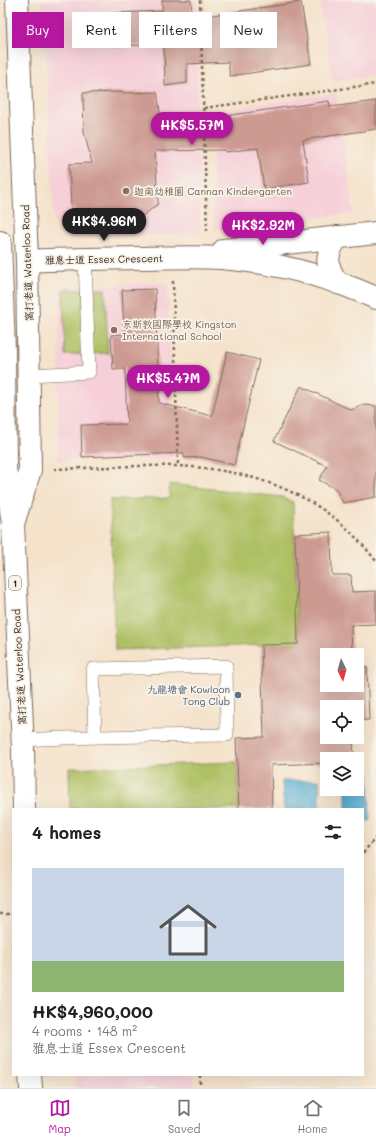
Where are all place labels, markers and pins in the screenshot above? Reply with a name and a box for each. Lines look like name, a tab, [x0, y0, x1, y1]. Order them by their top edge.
pin: HK$5.57M	[151, 112, 233, 146]
place label: 迦南幼稚園 Cannan Kindergarten	[134, 184, 292, 198]
marker: 迦南幼稚園 Cannan Kindergarten	[121, 186, 131, 196]
pin: HK$4.96M	[63, 208, 145, 242]
pin: HK$2.92M	[222, 212, 304, 246]
place label: 京斯敦國際學校 Kingston International School	[122, 317, 236, 343]
marker: 京斯敦國際學校 Kingston International School	[109, 325, 119, 335]
pin: HK$5.47M	[127, 365, 209, 399]
place label: 九龍塘會 Kowloon Tong Club	[147, 682, 230, 708]
marker: 九龍塘會 Kowloon Tong Club	[233, 690, 243, 700]

